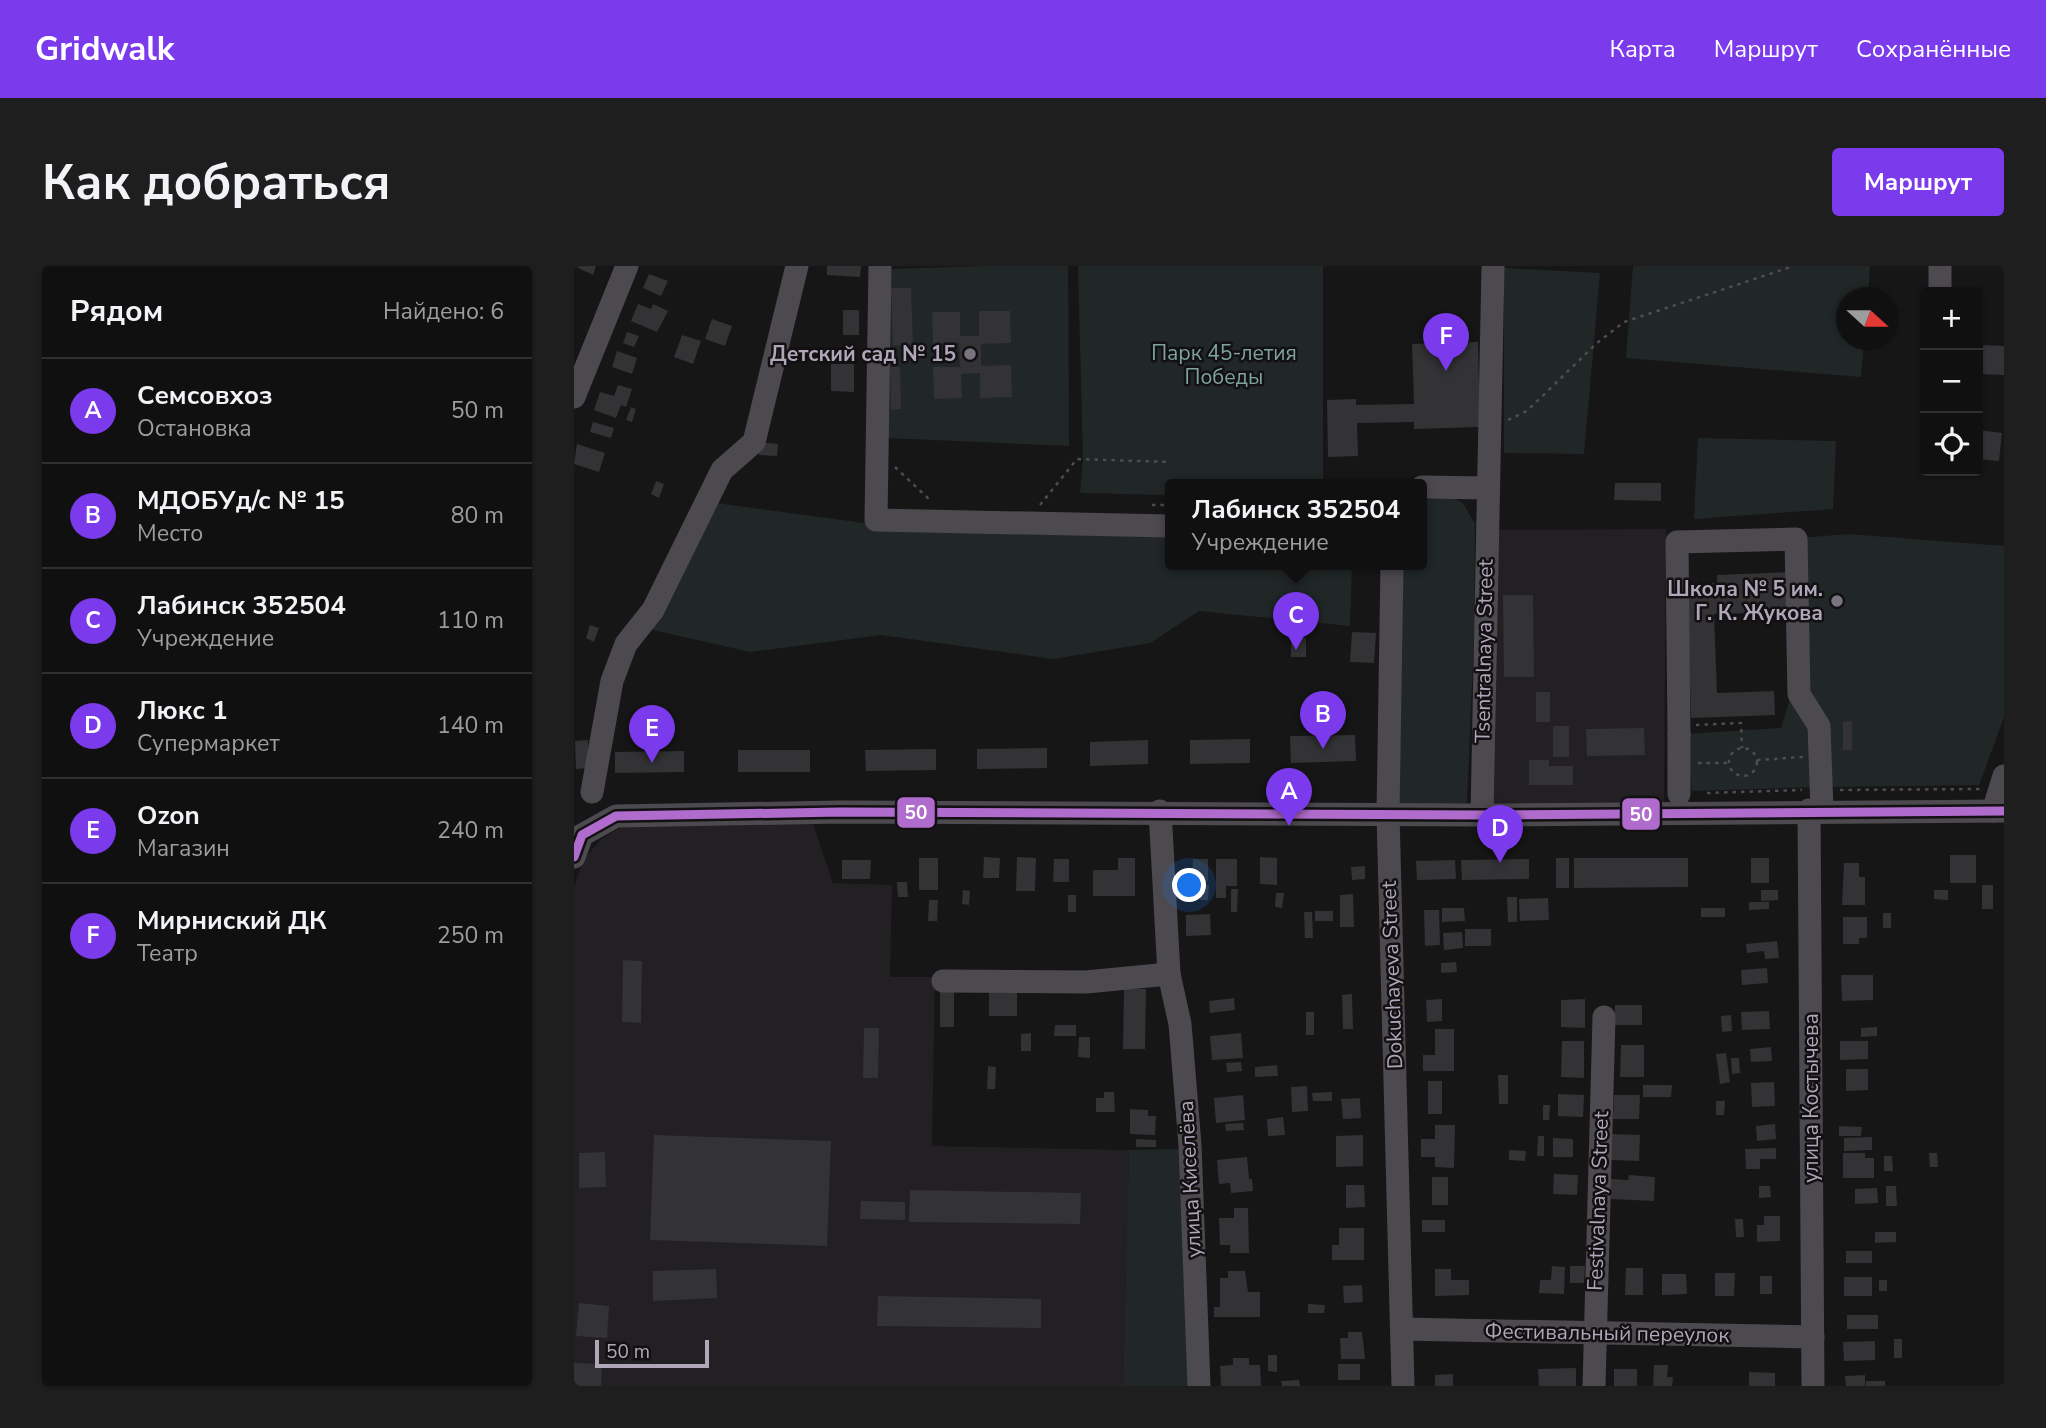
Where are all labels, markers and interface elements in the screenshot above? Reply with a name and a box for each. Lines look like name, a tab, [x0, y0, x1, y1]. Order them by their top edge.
text: Gridwalk	[35, 27, 175, 72]
text: Карта	[1610, 33, 1676, 65]
text: Маршрут	[1714, 33, 1818, 65]
text: Сохранённые	[1856, 33, 2011, 65]
button: Маршрут	[1832, 148, 2004, 216]
text: Как добраться	[42, 149, 390, 216]
north arrow	[1836, 287, 1899, 350]
map controls	[1920, 287, 1983, 476]
button: +	[1920, 287, 1983, 350]
text: Рядом	[70, 291, 163, 332]
text: Найдено: 6	[383, 296, 504, 327]
pin: F	[1423, 313, 1469, 371]
park label: Парк 45-летия Победы	[1151, 339, 1297, 391]
place label: Детский сад № 15	[770, 340, 956, 368]
marker: Детский сад № 15	[962, 346, 978, 362]
button: −	[1920, 350, 1983, 413]
text: Семсовхоз	[137, 378, 273, 413]
text: A	[84, 395, 102, 426]
text: 50 m	[451, 395, 504, 426]
text: Остановка	[137, 413, 252, 444]
button: locate	[1920, 413, 1983, 476]
popup	[1165, 479, 1427, 570]
text: МДОБУд/с № 15	[137, 483, 345, 518]
text: Лабинск 352504	[1192, 492, 1400, 527]
text: B	[85, 500, 101, 531]
text: 80 m	[451, 500, 504, 531]
text: Место	[137, 518, 203, 549]
text: Учреждение	[1192, 527, 1329, 558]
street label: Tsentralnaya Street	[1468, 558, 1500, 743]
place label: Школа № 5 им. Г. К. Жукова	[1667, 575, 1823, 627]
text: Лабинск 352504	[137, 588, 346, 623]
pin: C	[1273, 592, 1319, 650]
marker: Школа № 5 им. Г. К. Жукова	[1829, 593, 1845, 609]
text: C	[85, 605, 101, 636]
text: 110 m	[437, 605, 504, 636]
text: Учреждение	[137, 623, 274, 654]
pin: B	[1300, 691, 1346, 749]
text: Люкс 1	[137, 693, 228, 728]
pin: E	[629, 705, 675, 763]
text: D	[84, 710, 102, 741]
text: 140 m	[437, 710, 504, 741]
text: Супермаркет	[137, 728, 280, 759]
pin: A	[1266, 768, 1312, 826]
line badge: 50	[896, 796, 936, 829]
line badge: 50	[1621, 797, 1661, 831]
text: Ozon	[137, 798, 200, 833]
text: 50	[905, 800, 927, 826]
text: 50	[1630, 802, 1652, 828]
pin: D	[1477, 805, 1523, 863]
text: E	[86, 815, 100, 846]
text: 240 m	[437, 815, 504, 846]
text: Магазин	[137, 833, 230, 864]
your location	[1172, 868, 1206, 902]
street label: Dokuchayeva Street	[1375, 880, 1409, 1070]
text: Мирниский ДК	[137, 903, 327, 938]
text: F	[87, 920, 99, 951]
text: 250 m	[437, 920, 504, 951]
text: Театр	[137, 938, 198, 969]
street label: улица Костычева	[1797, 1013, 1825, 1183]
street label: улица Киселёва	[1172, 1100, 1208, 1258]
street label: Festivalnaya Street	[1581, 1110, 1615, 1291]
street label: Фестивальный переулок	[1484, 1317, 1731, 1349]
scale bar	[595, 1337, 709, 1369]
text: 50 m	[606, 1339, 650, 1365]

